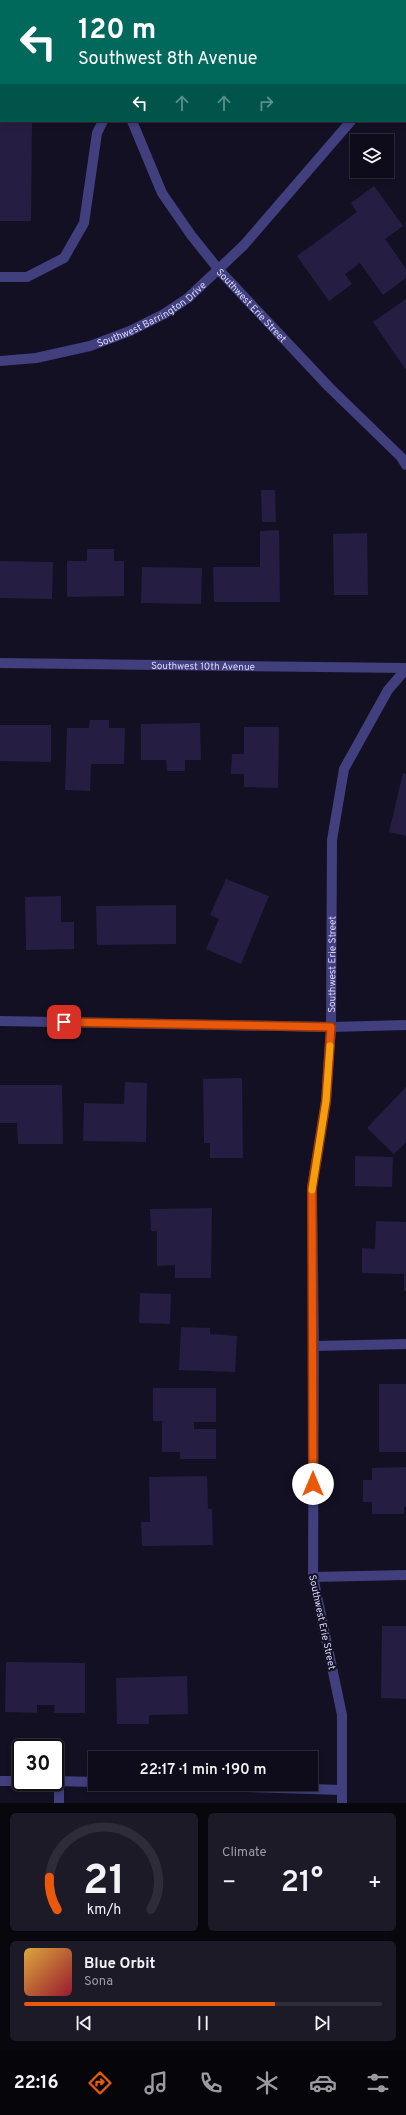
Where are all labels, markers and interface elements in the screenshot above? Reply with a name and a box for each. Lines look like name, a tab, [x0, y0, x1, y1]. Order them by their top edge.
text: 120 m	[78, 13, 156, 49]
icon: left	[12, 16, 64, 68]
text: Southwest 8th Avenue	[78, 48, 257, 71]
icon: left	[129, 92, 151, 114]
icon: ahead	[171, 92, 193, 114]
icon: ahead	[213, 92, 235, 114]
icon: right	[255, 92, 277, 114]
map controls	[350, 134, 394, 178]
button: layers	[350, 134, 394, 178]
street label: Southwest Erie Street	[213, 266, 289, 346]
street label: Southwest Barrington Drive	[95, 279, 209, 351]
street label: Southwest 10th Avenue	[151, 660, 255, 674]
street label: Southwest Erie Street	[326, 916, 340, 1013]
pin	[47, 1005, 81, 1039]
icon: arrive	[53, 1011, 75, 1033]
position arrow	[292, 1463, 334, 1505]
street label: Southwest Erie Street	[305, 1574, 338, 1671]
speed limit sign: 30	[12, 1739, 64, 1791]
text: 22:17 · 1 min · 190 m	[139, 1761, 267, 1780]
text: Climate	[222, 1845, 267, 1861]
text: 21	[83, 1856, 125, 1909]
text: 21°	[281, 1865, 323, 1902]
text: −	[222, 1870, 236, 1897]
text: +	[368, 1870, 382, 1897]
text: km/h	[87, 1901, 121, 1919]
text: Blue Orbit	[84, 1955, 155, 1974]
text: Sona	[84, 1974, 113, 1990]
icon: previous	[73, 2012, 95, 2034]
icon: pause	[192, 2012, 214, 2034]
icon: next	[311, 2012, 333, 2034]
icon: directions	[86, 2069, 114, 2097]
icon: music	[142, 2069, 170, 2097]
icon: phone	[197, 2069, 225, 2097]
icon: climate	[253, 2069, 281, 2097]
icon: car	[309, 2069, 337, 2097]
icon: filters	[364, 2069, 392, 2097]
text: 22:16	[14, 2072, 58, 2095]

